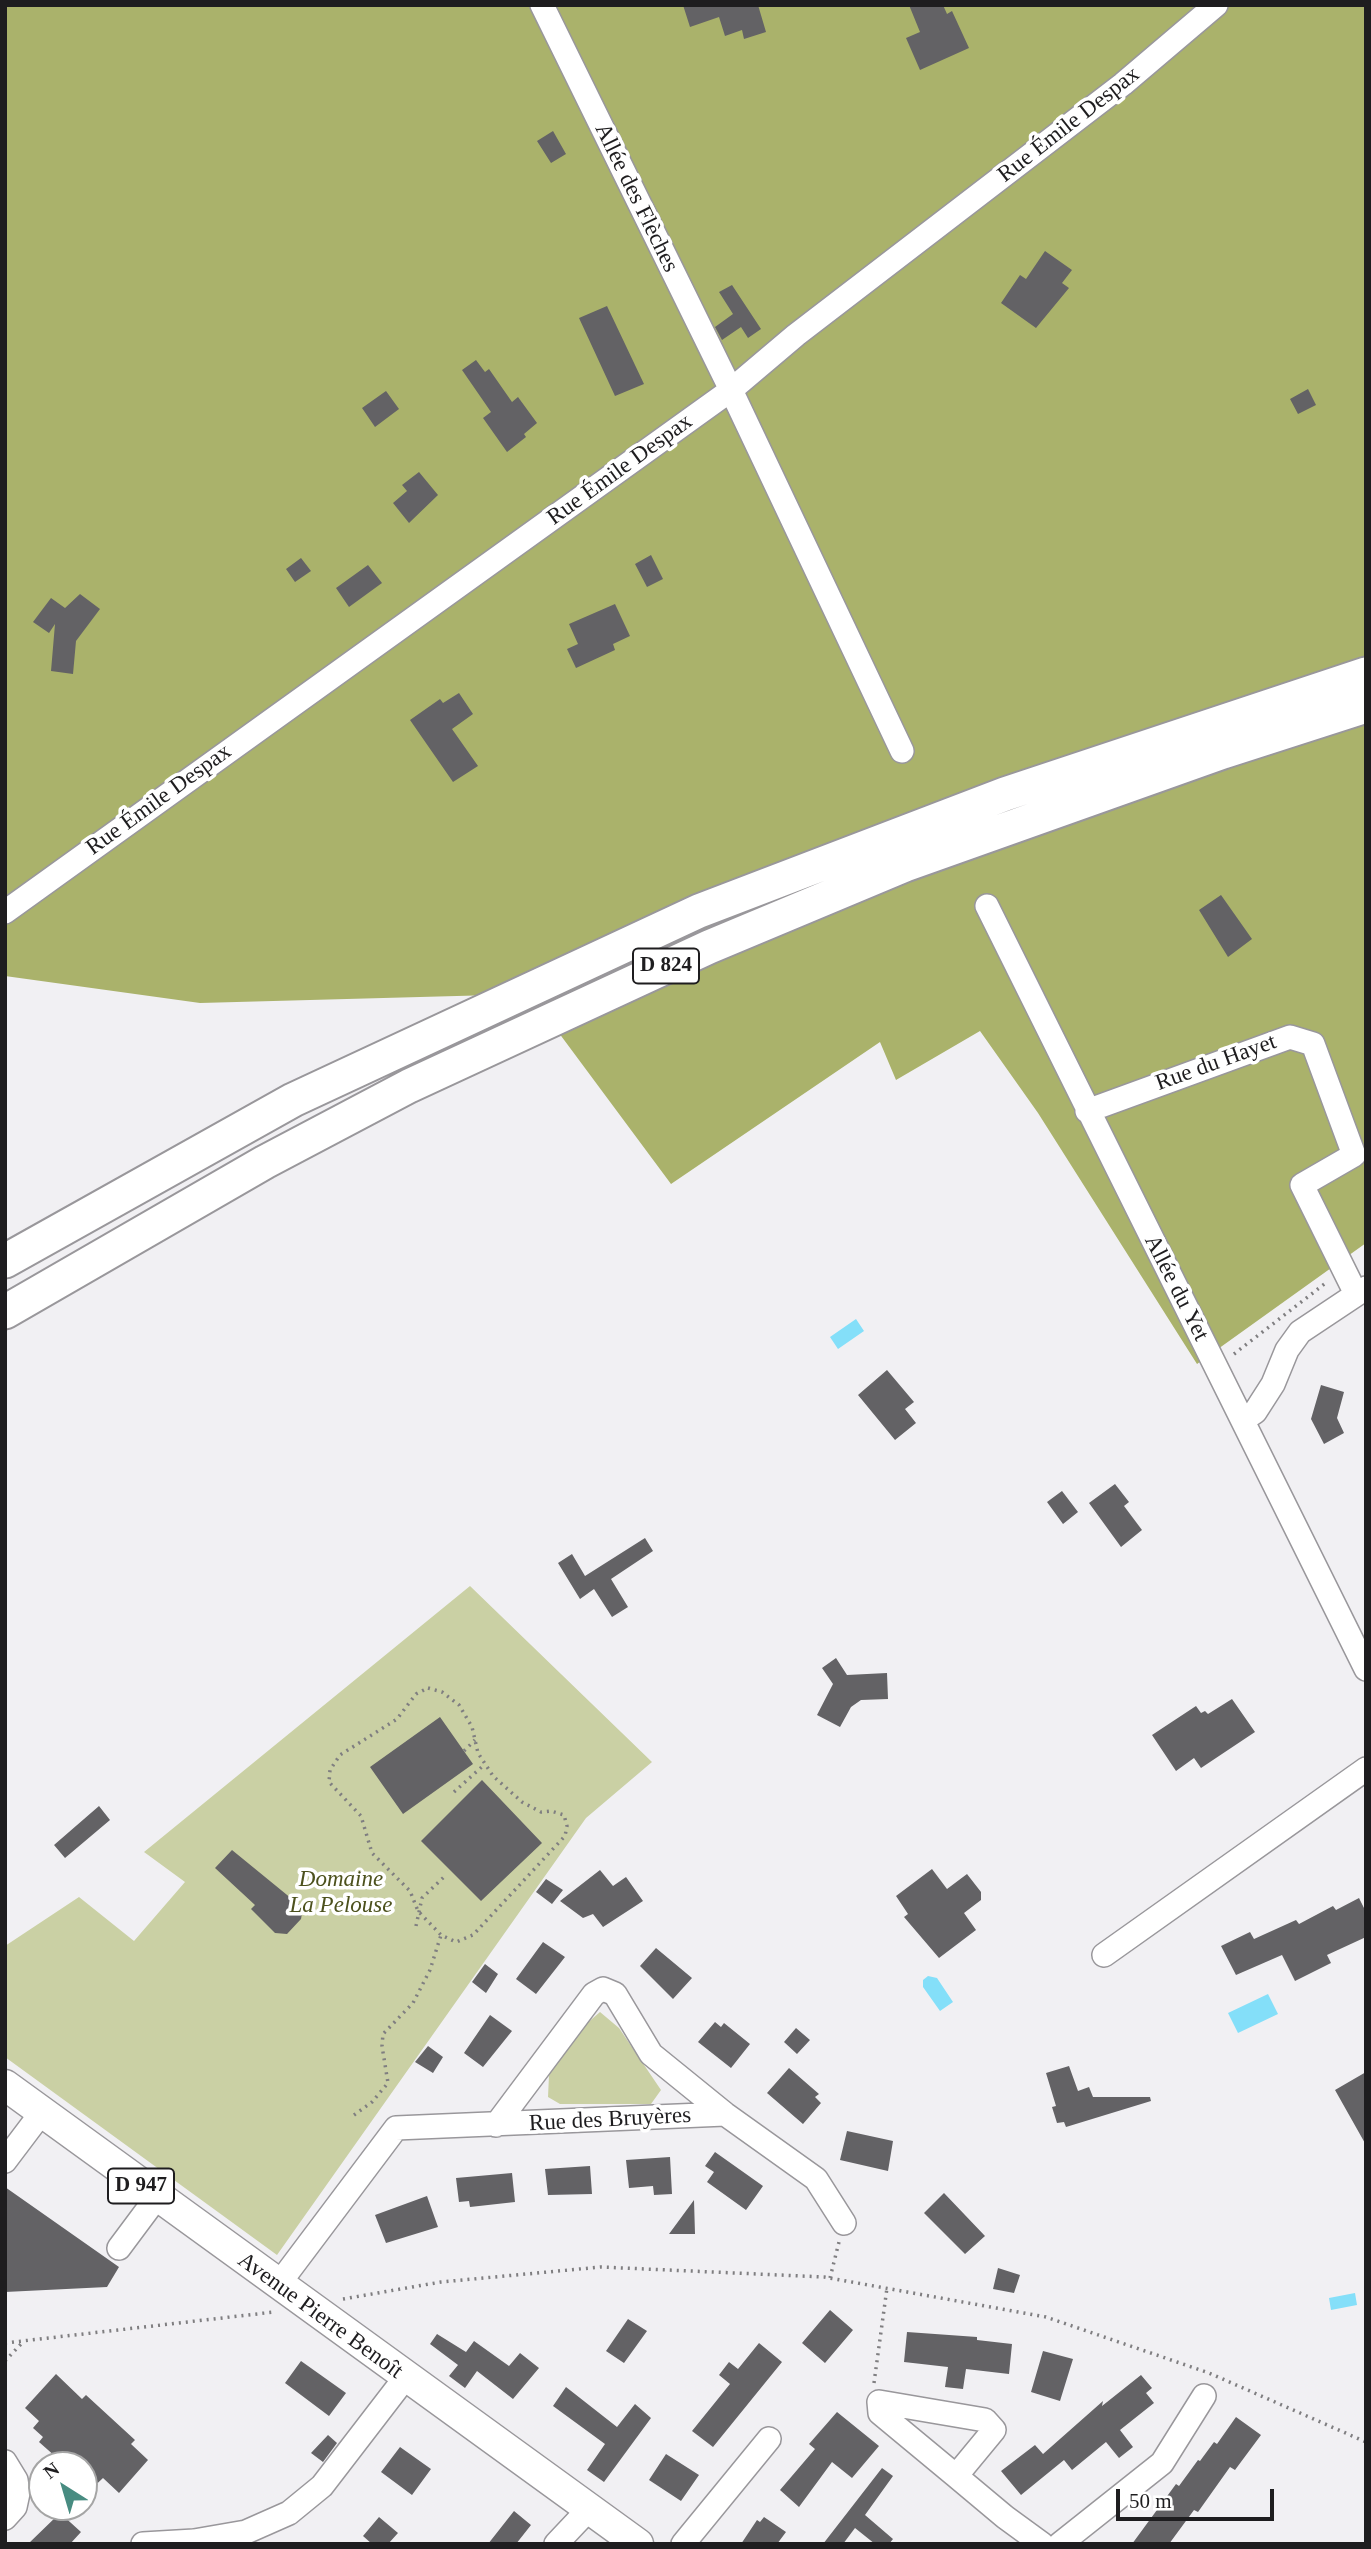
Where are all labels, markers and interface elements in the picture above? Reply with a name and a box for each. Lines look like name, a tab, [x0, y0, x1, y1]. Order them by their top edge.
street label: Rue Émile Despax	[993, 61, 1145, 189]
street label: Allée des Flèches	[588, 119, 684, 277]
street label: Rue Émile Despax	[542, 408, 698, 532]
street label: Rue Émile Despax	[81, 738, 237, 862]
road number: D 824	[633, 948, 699, 984]
street label: Rue du Hayet	[1152, 1028, 1280, 1098]
street label: Allée du Yet	[1138, 1230, 1214, 1346]
park label: Domaine La Pelouse	[290, 1866, 392, 1920]
street label: Rue des Bruyères	[528, 2102, 692, 2138]
road number: D 947	[108, 2168, 174, 2204]
street label: Avenue Pierre Benoît	[232, 2247, 408, 2385]
north arrow	[28, 2451, 98, 2521]
text: N	[39, 2458, 63, 2483]
scale bar	[1119, 2476, 1276, 2520]
text: 50 m	[1129, 2489, 1172, 2513]

